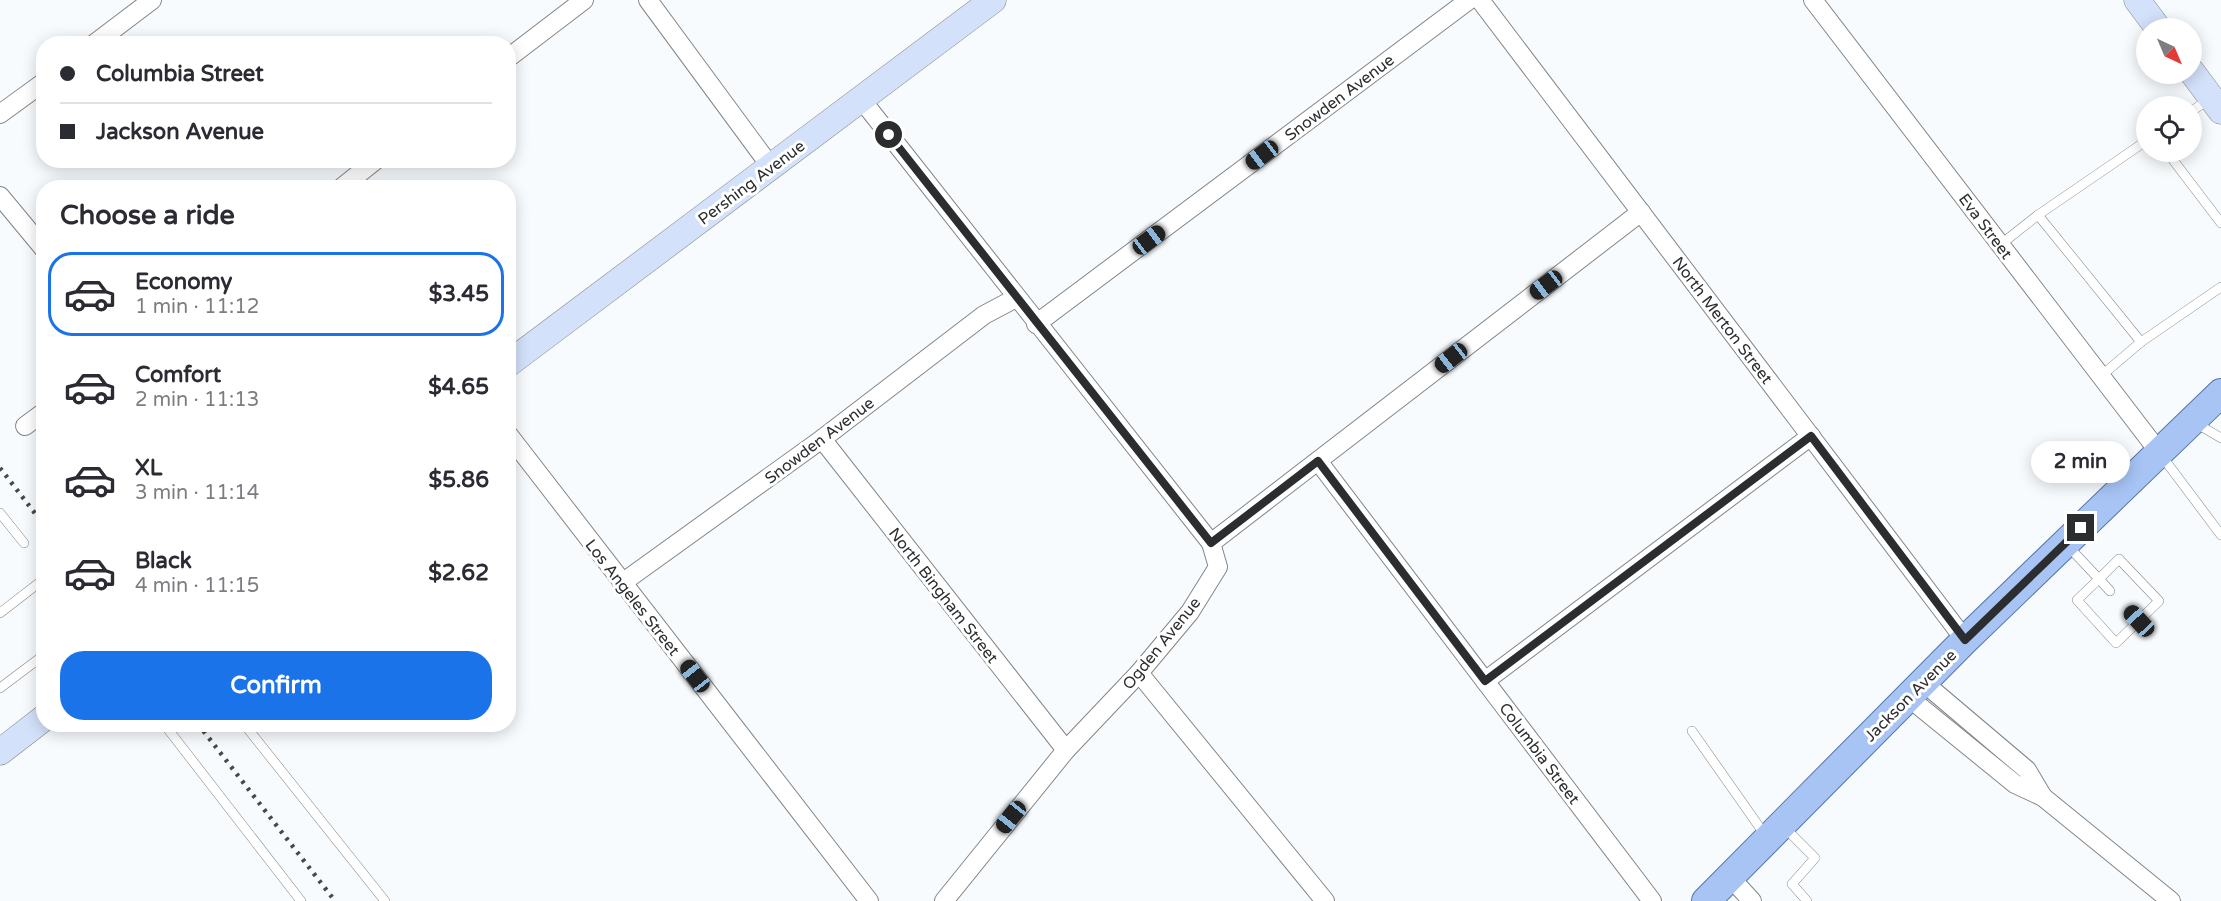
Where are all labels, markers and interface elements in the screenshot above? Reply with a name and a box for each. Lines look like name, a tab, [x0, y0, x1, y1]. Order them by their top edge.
north arrow	[2136, 18, 2202, 84]
map controls	[2136, 18, 2202, 162]
street label: Snowden Avenue	[1281, 50, 1398, 145]
text: Columbia Street	[96, 61, 264, 87]
button: locate	[2136, 96, 2202, 162]
text: Jackson Avenue	[96, 119, 264, 145]
route start	[875, 121, 902, 148]
street label: Pershing Avenue	[694, 136, 809, 229]
car	[1242, 137, 1282, 173]
street label: Eva Street	[1954, 190, 2016, 263]
text: Choose a ride	[60, 199, 235, 232]
car	[1129, 222, 1169, 258]
street label: North Merton Street	[1668, 253, 1777, 388]
icon: car	[63, 267, 117, 321]
car	[1526, 267, 1566, 303]
text: Economy	[135, 269, 232, 295]
text: $3.45	[429, 281, 489, 307]
text: 1 min · 11:12	[135, 295, 259, 319]
car	[1431, 340, 1471, 376]
icon: car	[63, 360, 117, 414]
text: Comfort	[135, 362, 221, 388]
text: $4.65	[428, 374, 489, 400]
text: 2 min · 11:13	[135, 388, 259, 412]
street label: Snowden Avenue	[761, 393, 878, 488]
callout: 2 min	[2032, 441, 2130, 483]
text: 2 min	[2054, 450, 2107, 474]
icon: car	[63, 453, 117, 507]
text: XL	[135, 455, 162, 481]
text: $5.86	[429, 467, 489, 493]
text: 3 min · 11:14	[135, 481, 259, 505]
route end	[2067, 514, 2094, 541]
street label: North Bingham Street	[884, 524, 1002, 667]
street label: Los Angeles Street	[581, 535, 684, 660]
icon: car	[63, 546, 117, 600]
text: Black	[135, 548, 192, 574]
text: $2.62	[428, 560, 489, 586]
text: 4 min · 11:15	[135, 574, 259, 598]
street label: Ogden Avenue	[1118, 593, 1205, 694]
car	[2120, 602, 2158, 640]
street label: Jackson Avenue	[1860, 645, 1961, 746]
button: Confirm	[60, 651, 492, 720]
car	[677, 656, 713, 696]
street label: Columbia Street	[1495, 699, 1584, 808]
car	[993, 797, 1029, 837]

